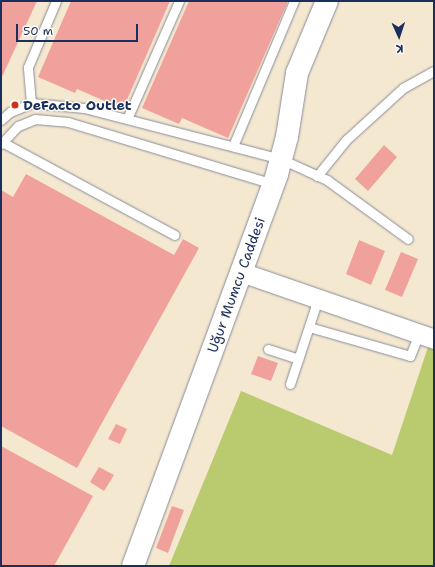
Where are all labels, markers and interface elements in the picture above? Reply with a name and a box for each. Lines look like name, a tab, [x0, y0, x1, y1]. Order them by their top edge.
scale bar	[18, 16, 140, 42]
north arrow	[379, 16, 419, 56]
text: 50 m	[23, 23, 53, 39]
text: K	[396, 41, 404, 56]
place label: DeFacto Outlet	[23, 97, 132, 113]
marker: DeFacto Outlet	[10, 100, 20, 110]
street label: Uğur Mumcu Caddesi	[204, 215, 268, 355]

